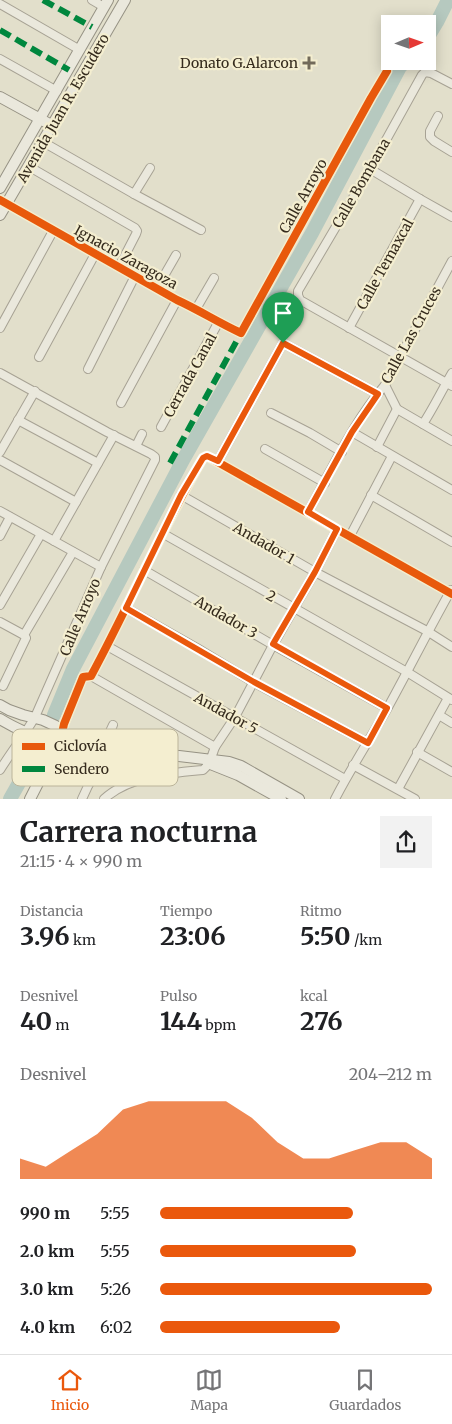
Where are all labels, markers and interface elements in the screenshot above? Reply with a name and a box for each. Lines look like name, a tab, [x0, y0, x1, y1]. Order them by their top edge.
north arrow	[381, 15, 436, 70]
map controls	[381, 15, 436, 70]
street label: Avenida Juan R. Escudero	[12, 30, 113, 187]
place label: Donato G.Alarcon	[180, 54, 298, 72]
marker: Donato G.Alarcon	[302, 56, 316, 70]
street label: Calle Bombana	[328, 135, 394, 231]
street label: Calle Arroyo	[275, 156, 331, 236]
street label: Calle Temaxcal	[353, 215, 418, 313]
street label: Ignacio Zaragoza	[71, 221, 181, 293]
street label: Calle Las Cruces	[377, 283, 445, 387]
pin	[262, 292, 304, 343]
icon: arrive	[269, 299, 297, 327]
street label: Cerrada Canal	[159, 329, 221, 420]
street label: Andador 1	[229, 518, 298, 568]
street label: Calle Arroyo	[56, 575, 104, 659]
street label: 2	[263, 586, 279, 606]
street label: Andador 3	[191, 591, 261, 642]
street label: Andador 5	[190, 688, 261, 738]
legend	[12, 729, 178, 786]
text: Ciclovía	[54, 737, 107, 755]
text: Sendero	[54, 760, 109, 778]
text: Carrera nocturna	[20, 814, 258, 850]
button: share	[380, 816, 432, 868]
text: 21:15 · 4 × 990 m	[20, 851, 142, 871]
text: Distancia	[20, 902, 83, 920]
text: Tiempo	[160, 902, 212, 920]
text: Ritmo	[300, 902, 342, 920]
text: 3.96	[20, 920, 70, 952]
text: 23:06	[160, 920, 226, 952]
text: 5:50	[300, 920, 351, 952]
text: km	[70, 931, 96, 949]
text: /km	[351, 931, 382, 949]
text: Desnivel	[20, 987, 78, 1005]
text: Pulso	[160, 987, 197, 1005]
text: kcal	[300, 987, 328, 1005]
text: 40	[20, 1005, 52, 1037]
text: 144	[160, 1005, 202, 1037]
text: 276	[300, 1005, 343, 1037]
text: m	[52, 1016, 69, 1034]
text: bpm	[202, 1016, 236, 1034]
text: Desnivel	[20, 1064, 86, 1084]
text: 204–212 m	[349, 1064, 432, 1084]
text: 990 m	[20, 1203, 70, 1223]
text: 5:55	[100, 1203, 130, 1223]
text: 2.0 km	[20, 1241, 74, 1261]
text: 5:55	[100, 1241, 130, 1261]
text: 3.0 km	[20, 1279, 74, 1299]
text: 5:26	[100, 1279, 131, 1299]
text: 4.0 km	[20, 1317, 75, 1337]
text: 6:02	[100, 1317, 132, 1337]
tab: Inicio	[51, 1366, 89, 1414]
tab: Mapa	[190, 1366, 228, 1414]
tab: Guardados	[329, 1366, 401, 1414]

